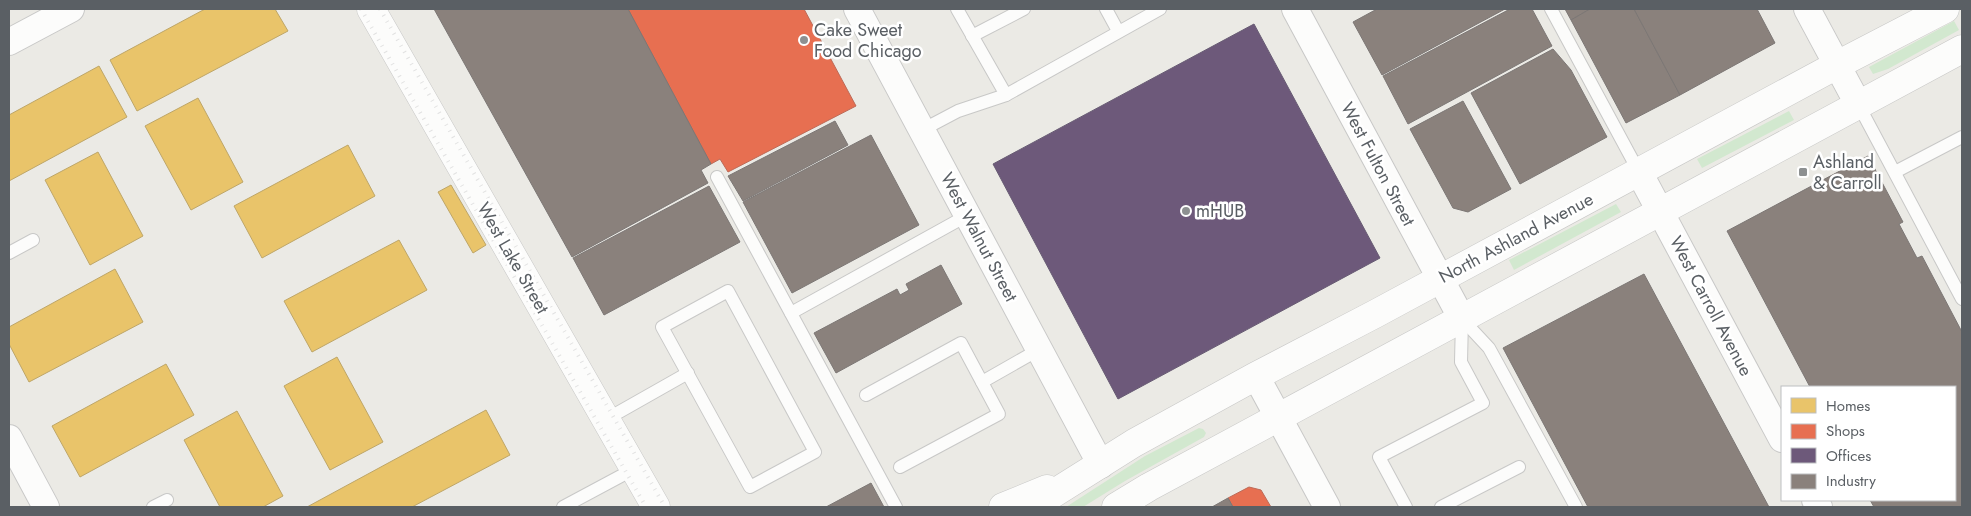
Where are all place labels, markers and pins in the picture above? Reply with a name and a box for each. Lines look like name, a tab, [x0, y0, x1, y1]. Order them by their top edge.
place label: Cake Sweet Food Chicago	[814, 17, 922, 64]
marker: Cake Sweet Food Chicago	[798, 34, 810, 46]
place label: Ashland & Carroll	[1813, 149, 1882, 196]
marker: Ashland & Carroll	[1797, 166, 1809, 178]
place label: mHUB	[1196, 198, 1244, 224]
marker: mHUB	[1180, 205, 1192, 217]

